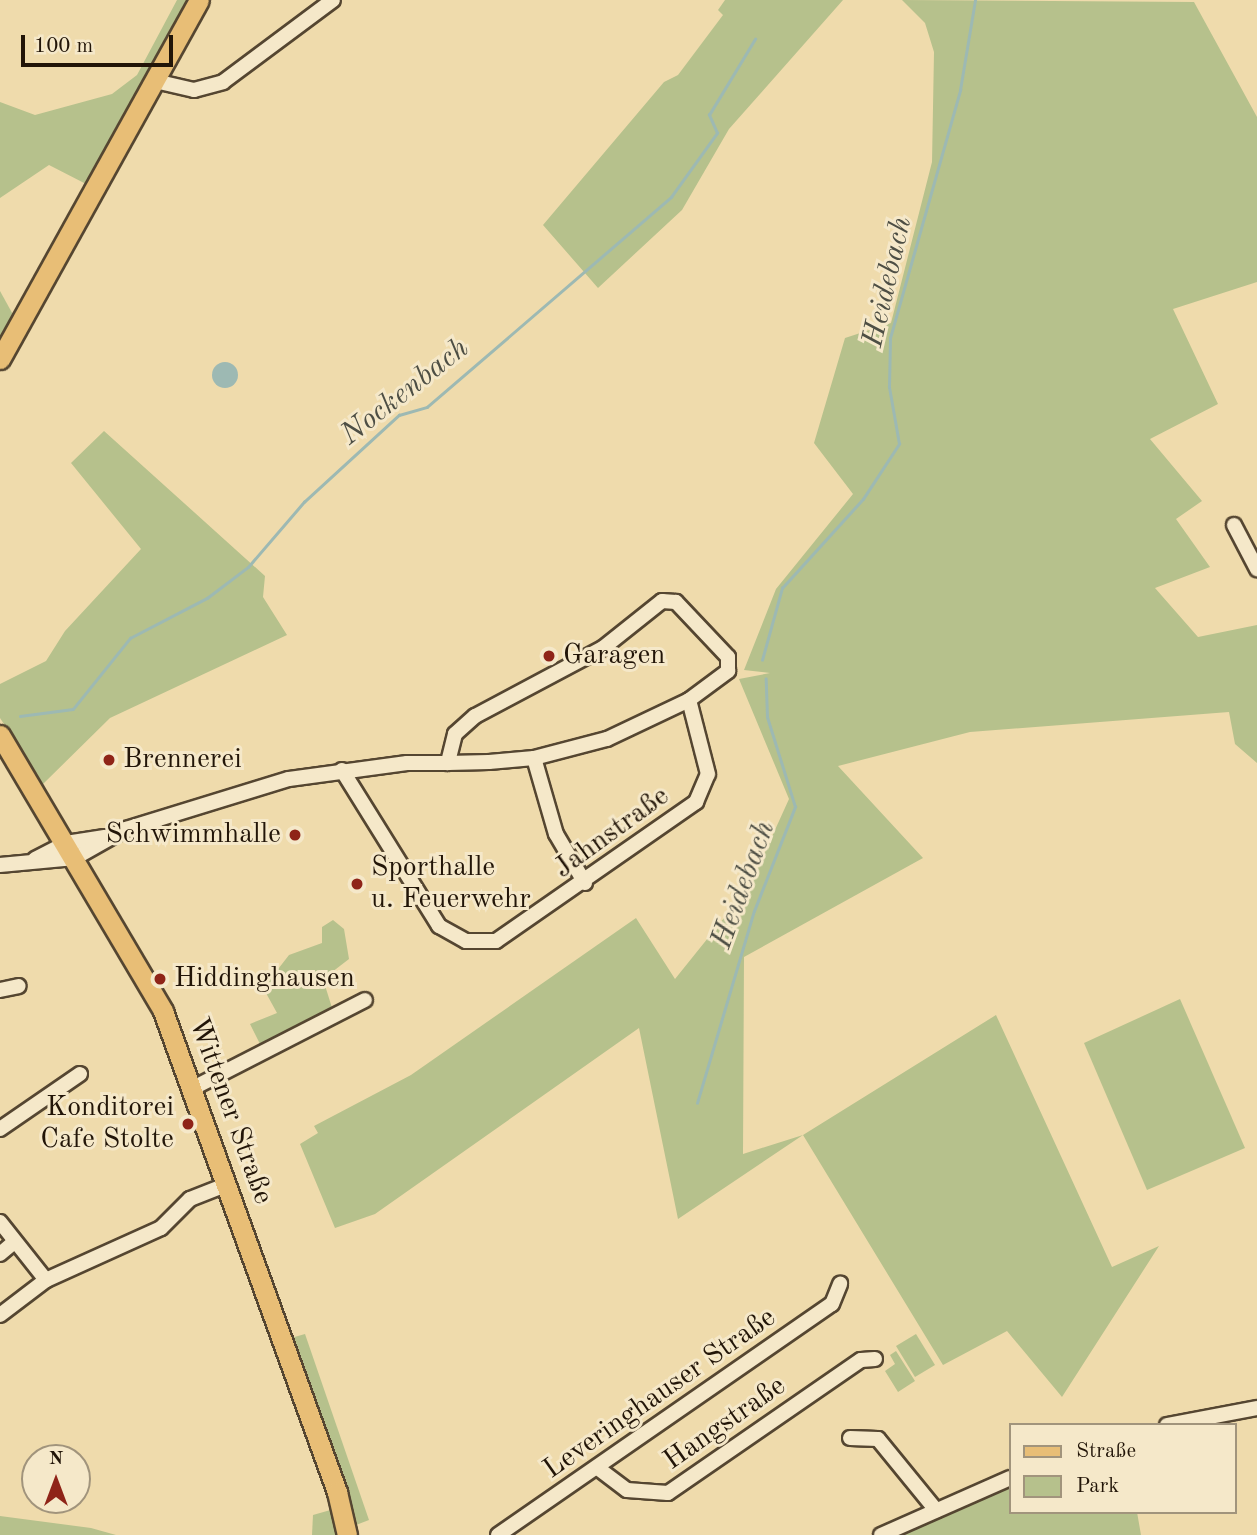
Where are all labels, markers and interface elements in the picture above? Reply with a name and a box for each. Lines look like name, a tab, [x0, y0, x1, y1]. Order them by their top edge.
scale bar	[24, 21, 177, 65]
text: 100 m	[34, 36, 93, 57]
water label: Heidebach	[855, 213, 921, 351]
water label: Nockenbach	[334, 331, 476, 453]
place label: Garagen	[563, 639, 665, 673]
marker: Garagen	[541, 648, 557, 664]
place label: Brennerei	[123, 743, 242, 777]
marker: Brennerei	[101, 752, 117, 768]
street label: Jahnstraße	[548, 780, 676, 886]
water label: Heidebach	[704, 816, 784, 954]
place label: Schwimmhalle	[105, 818, 281, 852]
marker: Schwimmhalle	[287, 827, 303, 843]
place label: Sporthalle u. Feuerwehr	[371, 851, 531, 917]
marker: Sporthalle u. Feuerwehr	[349, 876, 365, 892]
place label: Hiddinghausen	[174, 962, 355, 996]
marker: Hiddinghausen	[152, 971, 168, 987]
street label: Wittener Straße	[181, 1013, 279, 1209]
place label: Konditorei Cafe Stolte	[40, 1091, 174, 1157]
marker: Konditorei Cafe Stolte	[180, 1116, 196, 1132]
street label: Leveringhauser Straße	[537, 1301, 783, 1487]
street label: Hangstraße	[658, 1370, 792, 1478]
legend	[1009, 1423, 1236, 1514]
text: Straße	[1076, 1441, 1136, 1462]
north arrow	[21, 1444, 91, 1514]
text: N	[49, 1450, 63, 1469]
text: Park	[1076, 1476, 1119, 1497]

